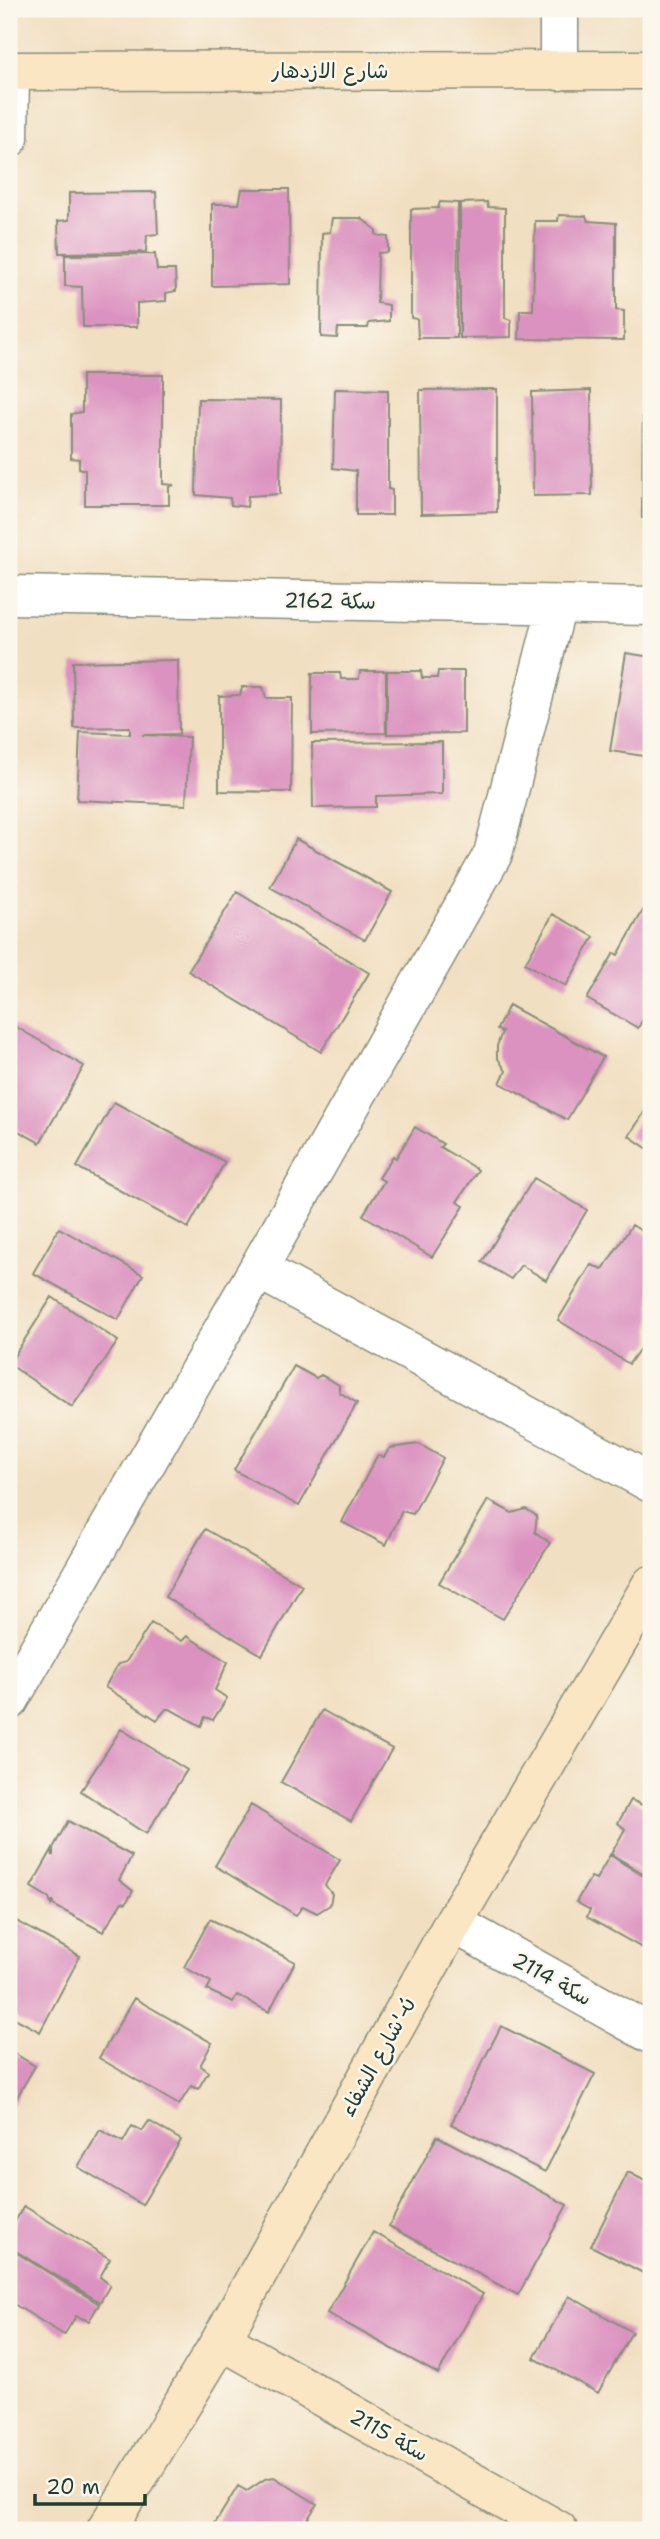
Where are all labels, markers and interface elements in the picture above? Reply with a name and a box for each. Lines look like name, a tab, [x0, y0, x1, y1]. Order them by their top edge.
street label: شارع الازدهار	[271, 57, 389, 86]
street label: سكة 2162	[284, 586, 376, 616]
street label: سكة 2114	[507, 1946, 597, 2012]
street label: شارع الشفاء'-ú	[334, 1992, 423, 2122]
street label: سكة 2115	[345, 2402, 433, 2468]
scale bar	[35, 2462, 145, 2506]
text: 20 m	[46, 2473, 100, 2501]

